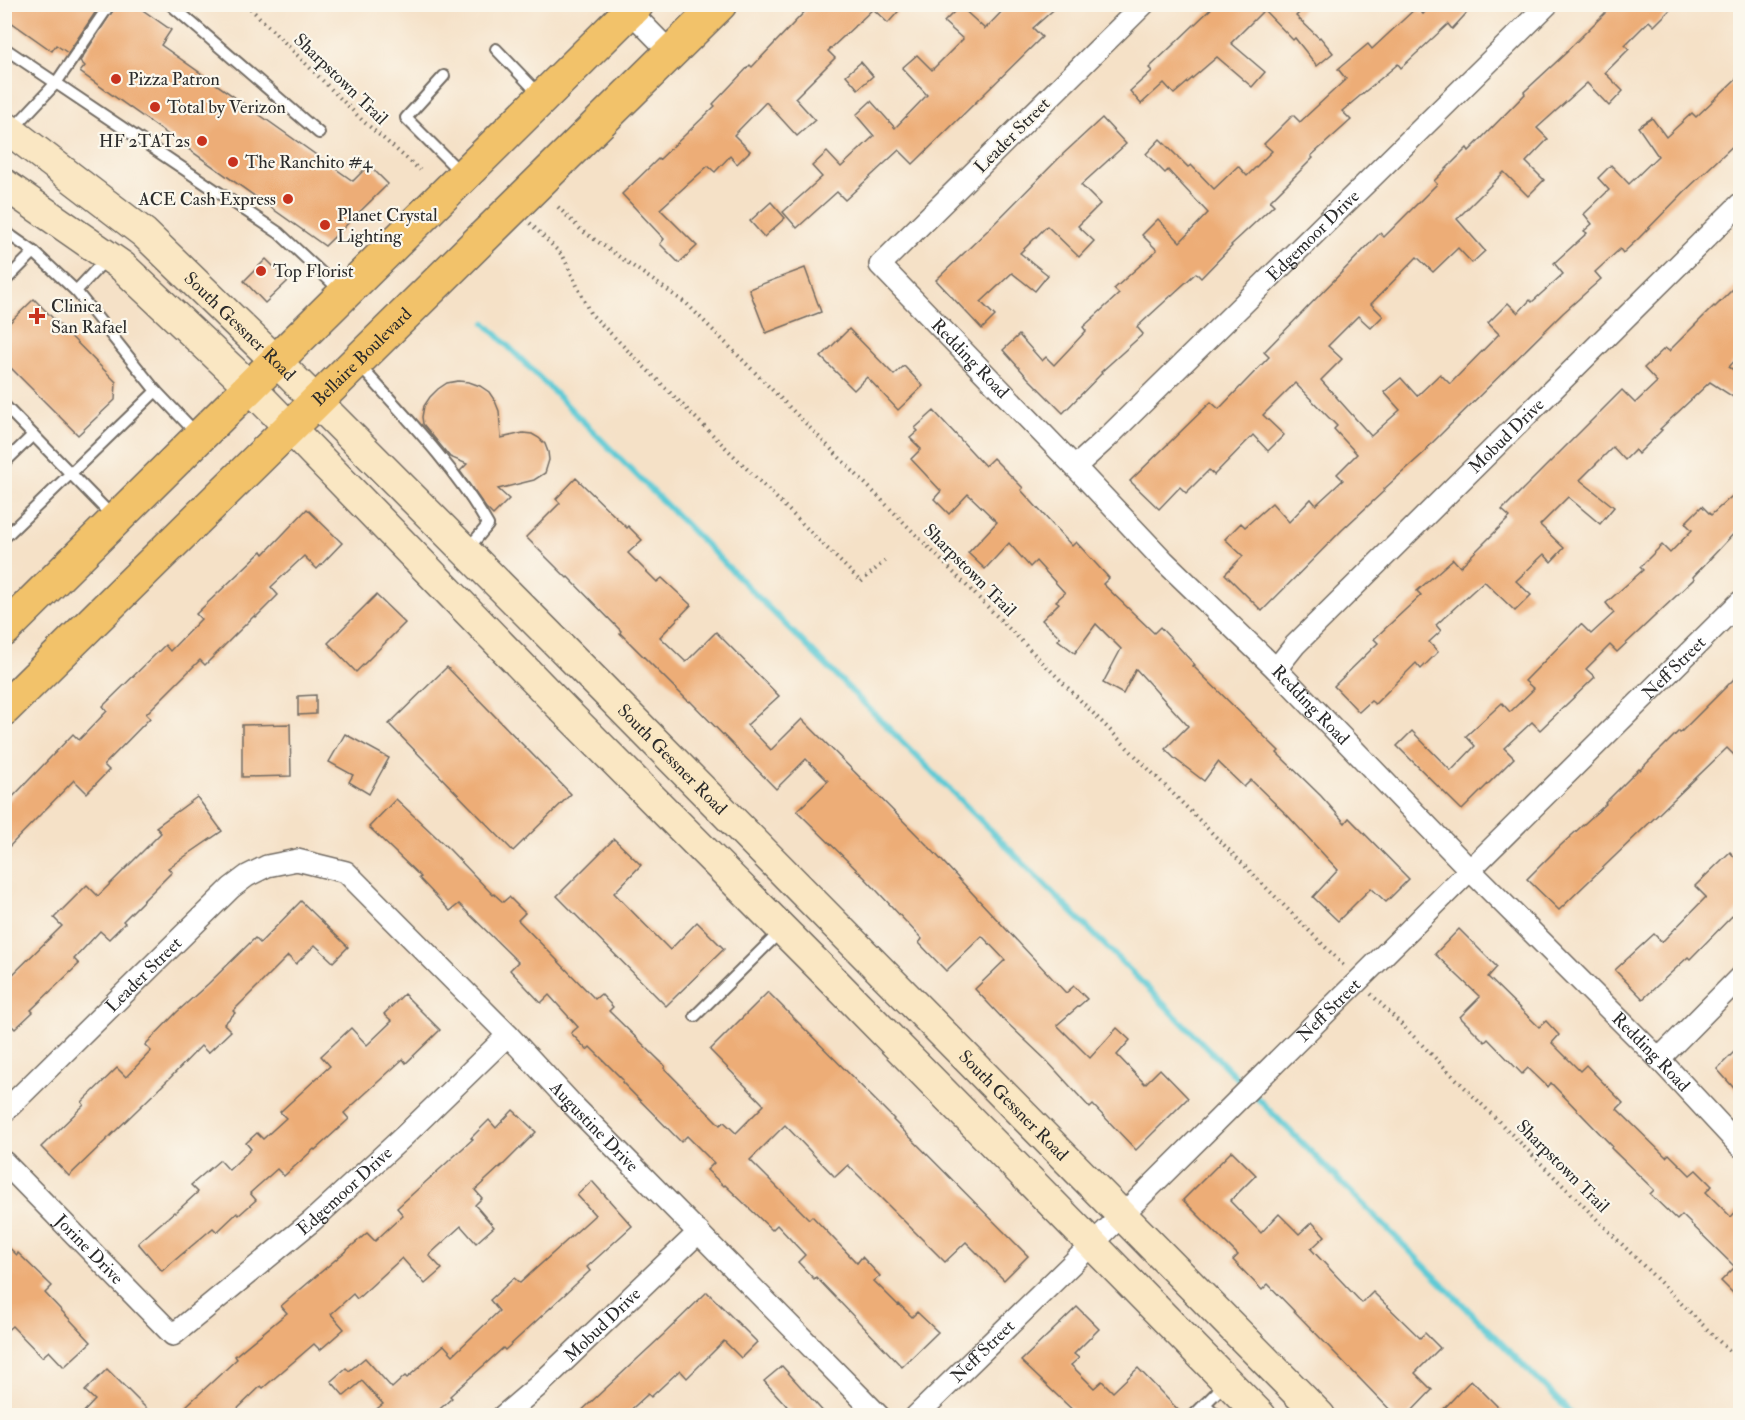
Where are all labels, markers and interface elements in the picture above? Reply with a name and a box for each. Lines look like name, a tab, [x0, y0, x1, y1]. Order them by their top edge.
street label: Sharpstown Trail	[289, 29, 393, 130]
place label: Pizza Patron	[128, 68, 220, 91]
marker: Pizza Patron	[109, 72, 123, 86]
street label: Leader Street	[969, 92, 1055, 178]
place label: Total by Verizon	[167, 96, 286, 119]
marker: Total by Verizon	[148, 100, 162, 114]
place label: HF 2TAT2s	[99, 130, 190, 153]
marker: HF 2TAT2s	[195, 134, 209, 148]
place label: The Ranchito #4	[245, 151, 373, 174]
marker: The Ranchito #4	[226, 155, 240, 169]
street label: Edgemoor Drive	[1262, 185, 1365, 286]
place label: ACE Cash Express	[138, 188, 276, 211]
marker: ACE Cash Express	[281, 192, 295, 206]
place label: Planet Crystal Lighting	[337, 204, 438, 248]
marker: Planet Crystal Lighting	[318, 218, 332, 232]
place label: Top Florist	[273, 260, 354, 283]
marker: Top Florist	[254, 264, 268, 278]
street label: South Gessner Road	[179, 267, 300, 386]
place label: Clinica San Rafael	[51, 295, 128, 339]
street label: Bellaire Boulevard	[307, 303, 417, 411]
marker: Clinica San Rafael	[28, 307, 46, 325]
street label: Redding Road	[926, 314, 1014, 404]
street label: Mobud Drive	[1464, 393, 1550, 479]
street label: Sharpstown Trail	[918, 519, 1021, 622]
street label: Neff Street	[1637, 631, 1711, 705]
street label: Redding Road	[1267, 660, 1354, 750]
street label: South Gessner Road	[612, 699, 732, 820]
street label: Leader Street	[101, 932, 187, 1017]
street label: Neff Street	[1292, 974, 1366, 1047]
street label: Redding Road	[1607, 1007, 1695, 1097]
street label: South Gessner Road	[953, 1045, 1073, 1166]
street label: Augustine Drive	[544, 1076, 644, 1177]
street label: Sharpstown Trail	[1511, 1115, 1614, 1218]
street label: Edgemoor Drive	[292, 1141, 398, 1241]
street label: Jorine Drive	[49, 1209, 129, 1290]
street label: Mobud Drive	[559, 1282, 646, 1367]
street label: Neff Street	[946, 1315, 1020, 1388]

